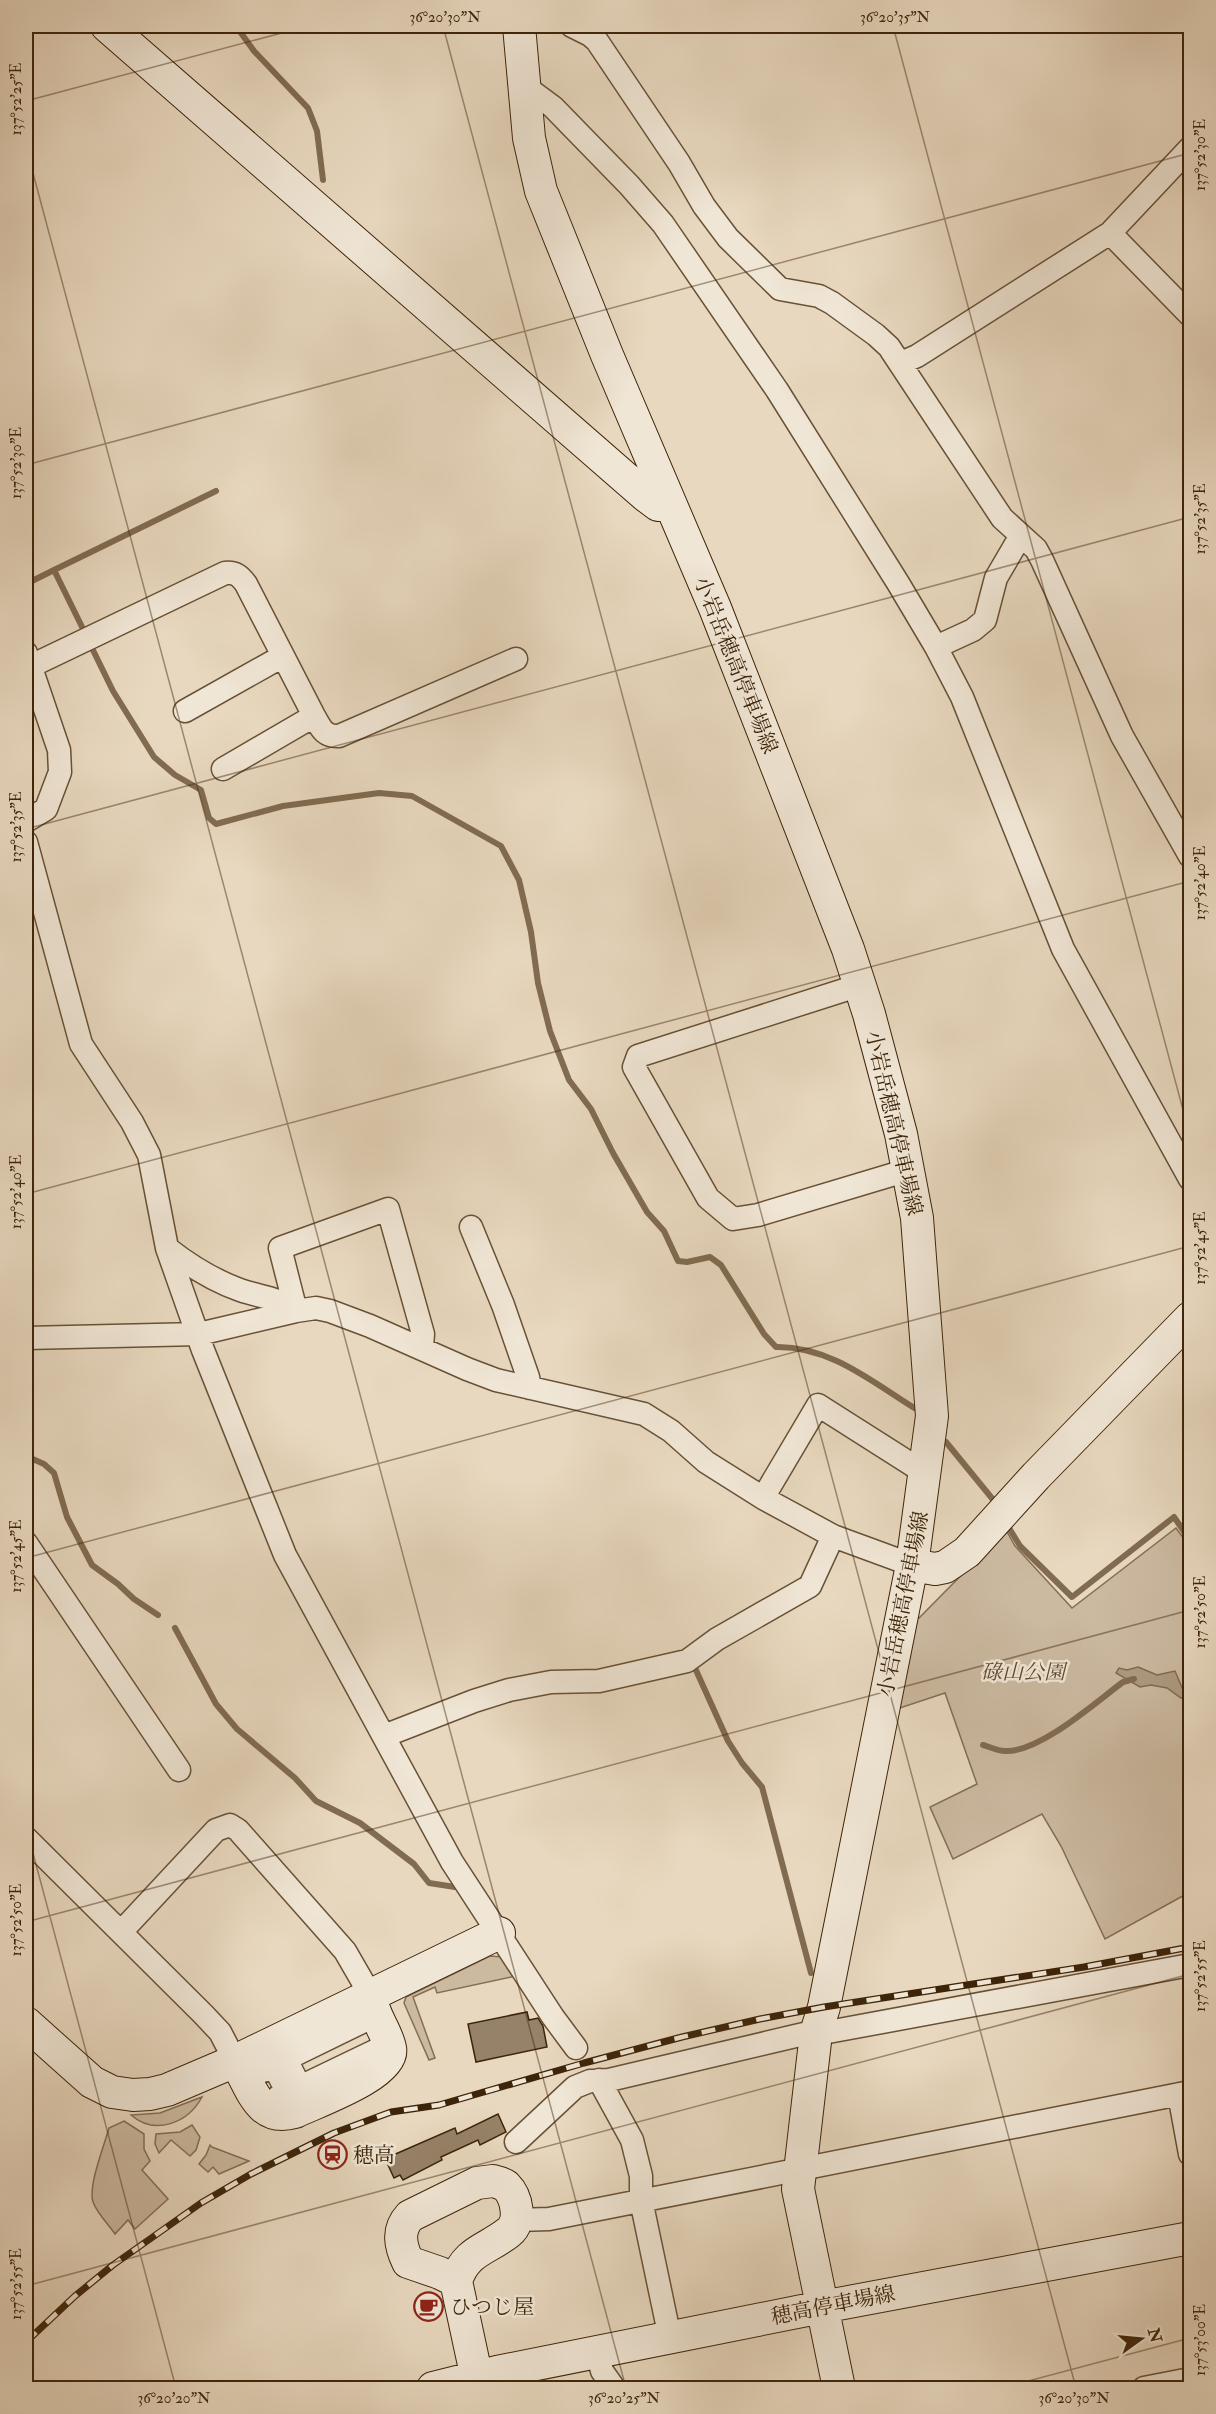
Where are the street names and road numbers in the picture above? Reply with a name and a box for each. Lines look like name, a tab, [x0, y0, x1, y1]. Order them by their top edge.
street label: 小岩岳穂高停車場線	[688, 573, 783, 758]
street label: 小岩岳穂高停車場線	[859, 1028, 928, 1218]
street label: 小岩岳穂高停車場線	[872, 1509, 935, 1699]
street label: 穂高停車場線	[769, 2280, 898, 2331]

